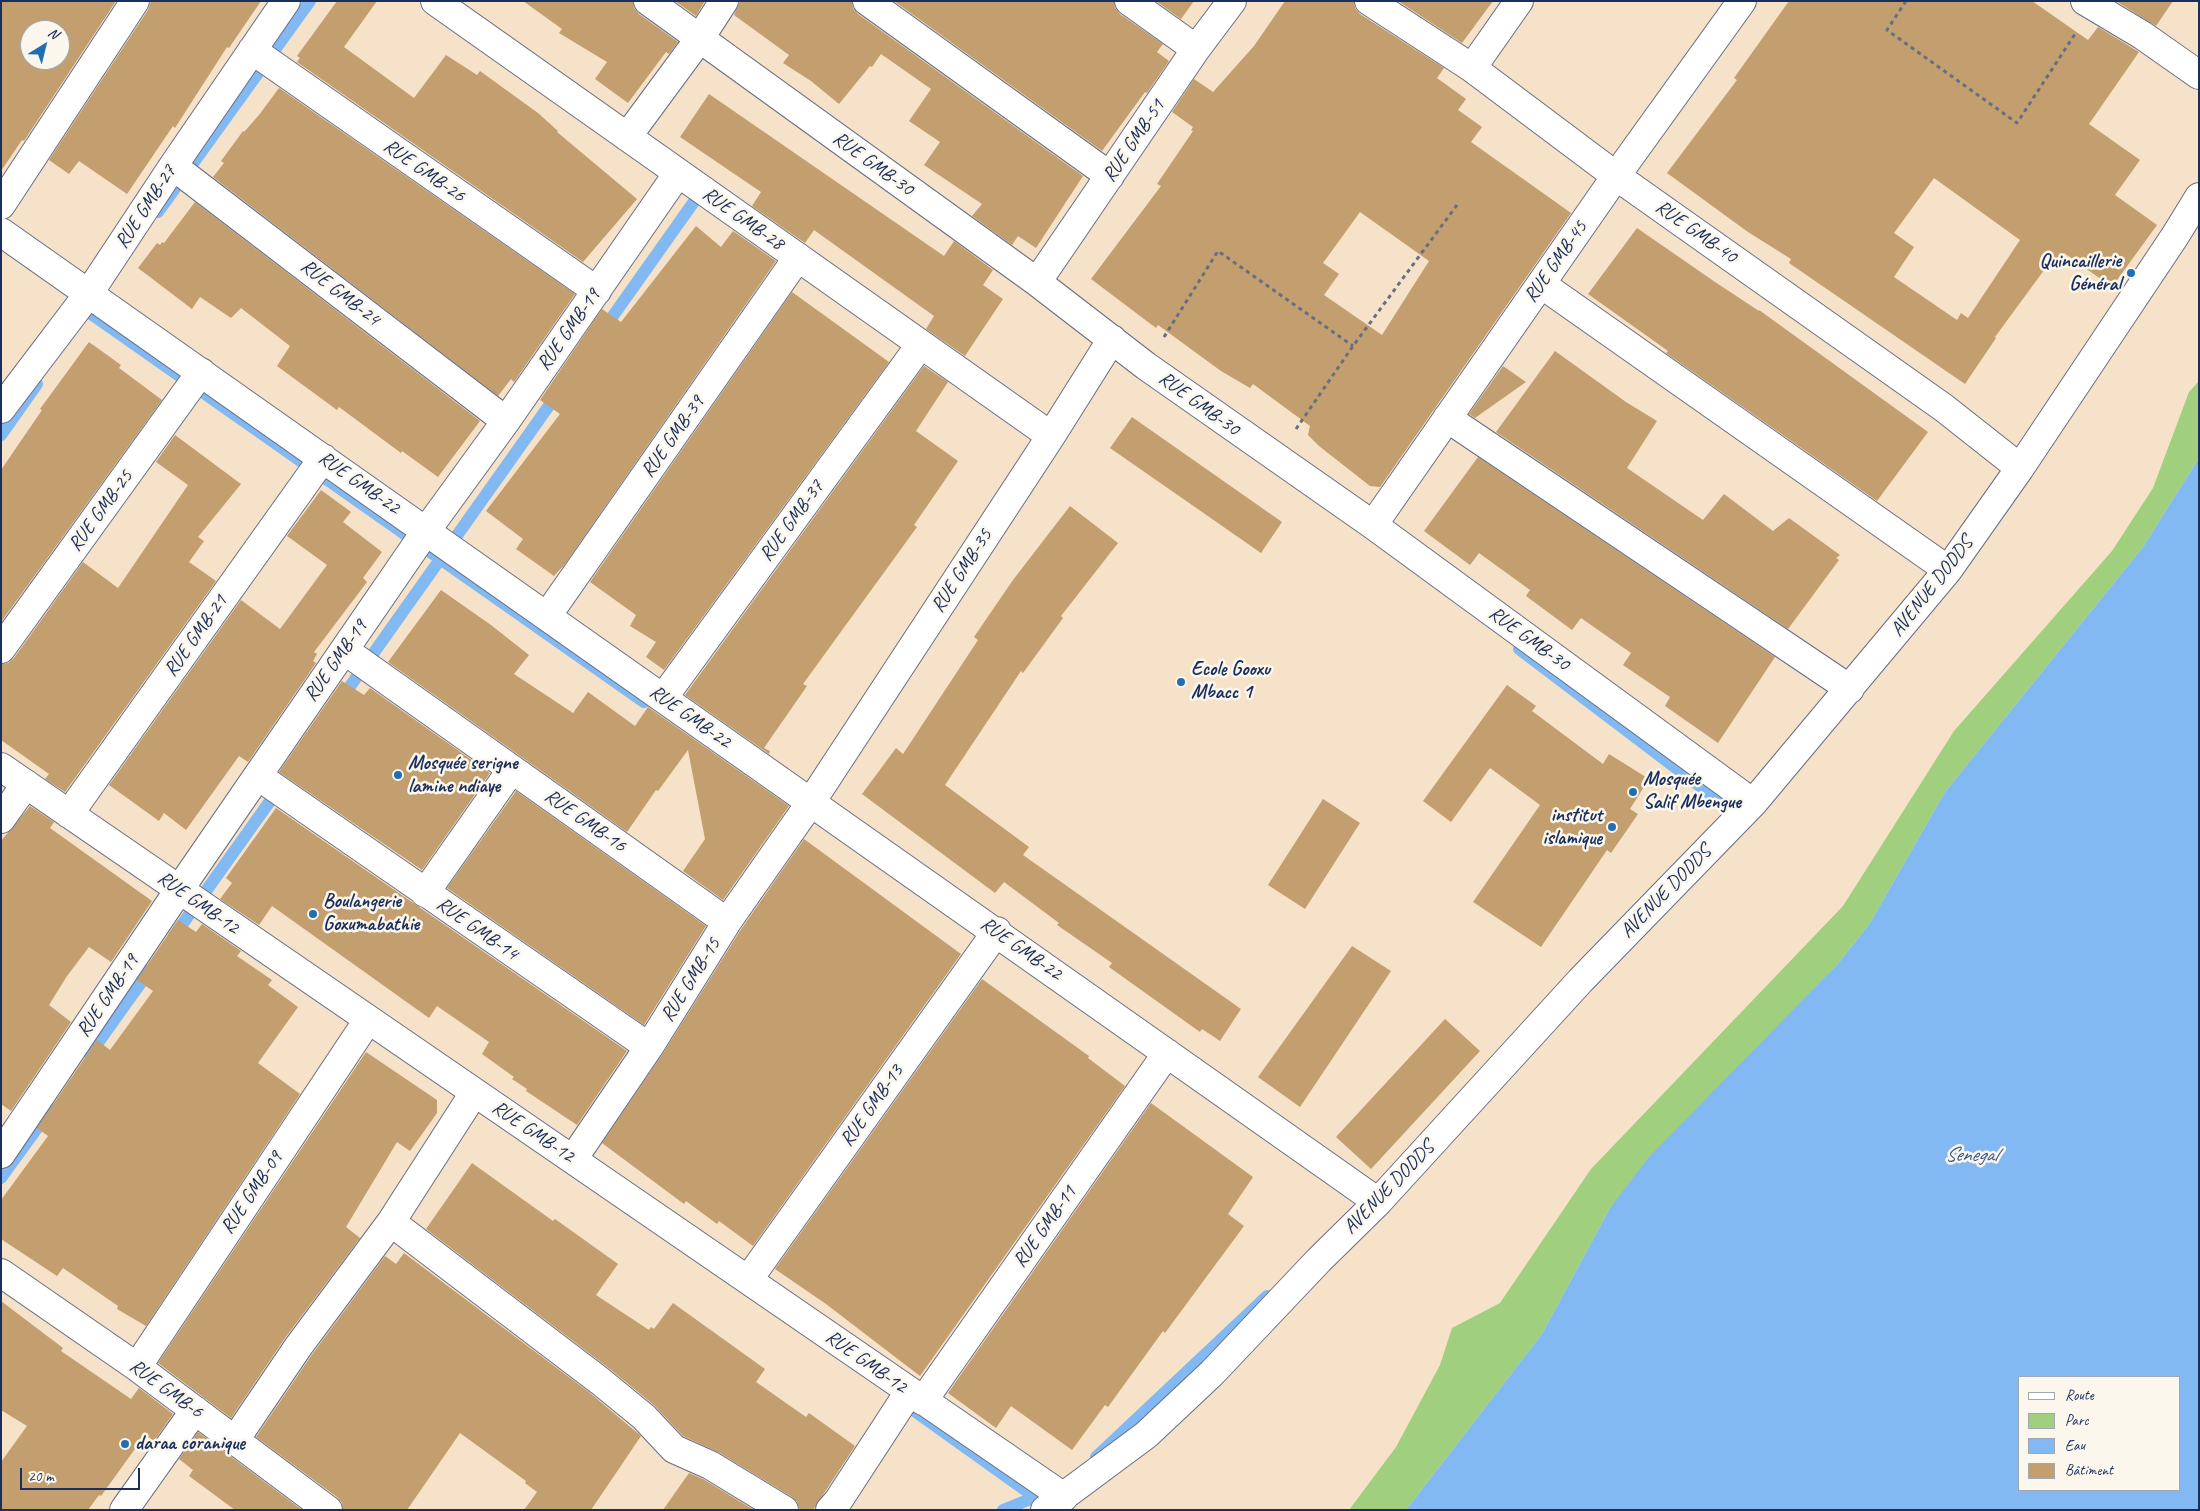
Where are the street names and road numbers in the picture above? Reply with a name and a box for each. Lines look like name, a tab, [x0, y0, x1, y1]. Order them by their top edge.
street label: RUE GMB-51	[1098, 95, 1170, 187]
street label: RUE GMB-30	[828, 127, 918, 201]
street label: RUE GMB-26	[379, 134, 469, 208]
street label: RUE GMB-27	[110, 161, 182, 253]
street label: RUE GMB-28	[698, 182, 788, 256]
street label: RUE GMB-40	[1651, 195, 1741, 269]
street label: RUE GMB-45	[1519, 217, 1593, 307]
street label: RUE GMB-24	[295, 255, 385, 331]
street label: RUE GMB-19	[532, 285, 606, 375]
street label: RUE GMB-30	[1154, 367, 1244, 441]
street label: RUE GMB-39	[636, 392, 710, 482]
street label: RUE GMB-22	[314, 446, 404, 520]
street label: RUE GMB-25	[64, 466, 138, 556]
street label: RUE GMB-37	[755, 476, 829, 566]
street label: RUE GMB-35	[926, 525, 998, 617]
street label: AVENUE DODDS	[1886, 532, 1978, 642]
street label: RUE GMB-21	[159, 591, 233, 681]
street label: RUE GMB-30	[1484, 602, 1574, 676]
street label: RUE GMB-19	[299, 616, 373, 706]
street label: RUE GMB-22	[645, 680, 735, 754]
street label: RUE GMB-16	[540, 784, 630, 858]
street label: AVENUE DODDS	[1616, 840, 1716, 944]
street label: RUE GMB-12	[153, 866, 243, 940]
street label: RUE GMB-14	[432, 892, 522, 966]
street label: RUE GMB-22	[976, 912, 1066, 986]
street label: RUE GMB-15	[656, 934, 726, 1026]
street label: RUE GMB-19	[72, 950, 144, 1042]
street label: RUE GMB-13	[835, 1061, 909, 1151]
street label: RUE GMB-12	[487, 1096, 579, 1168]
street label: AVENUE DODDS	[1339, 1136, 1439, 1240]
street label: RUE GMB-09	[216, 1147, 288, 1239]
street label: RUE GMB-11	[1008, 1182, 1082, 1272]
street label: RUE GMB-12	[821, 1325, 911, 1399]
street label: RUE GMB-6	[124, 1354, 208, 1424]

